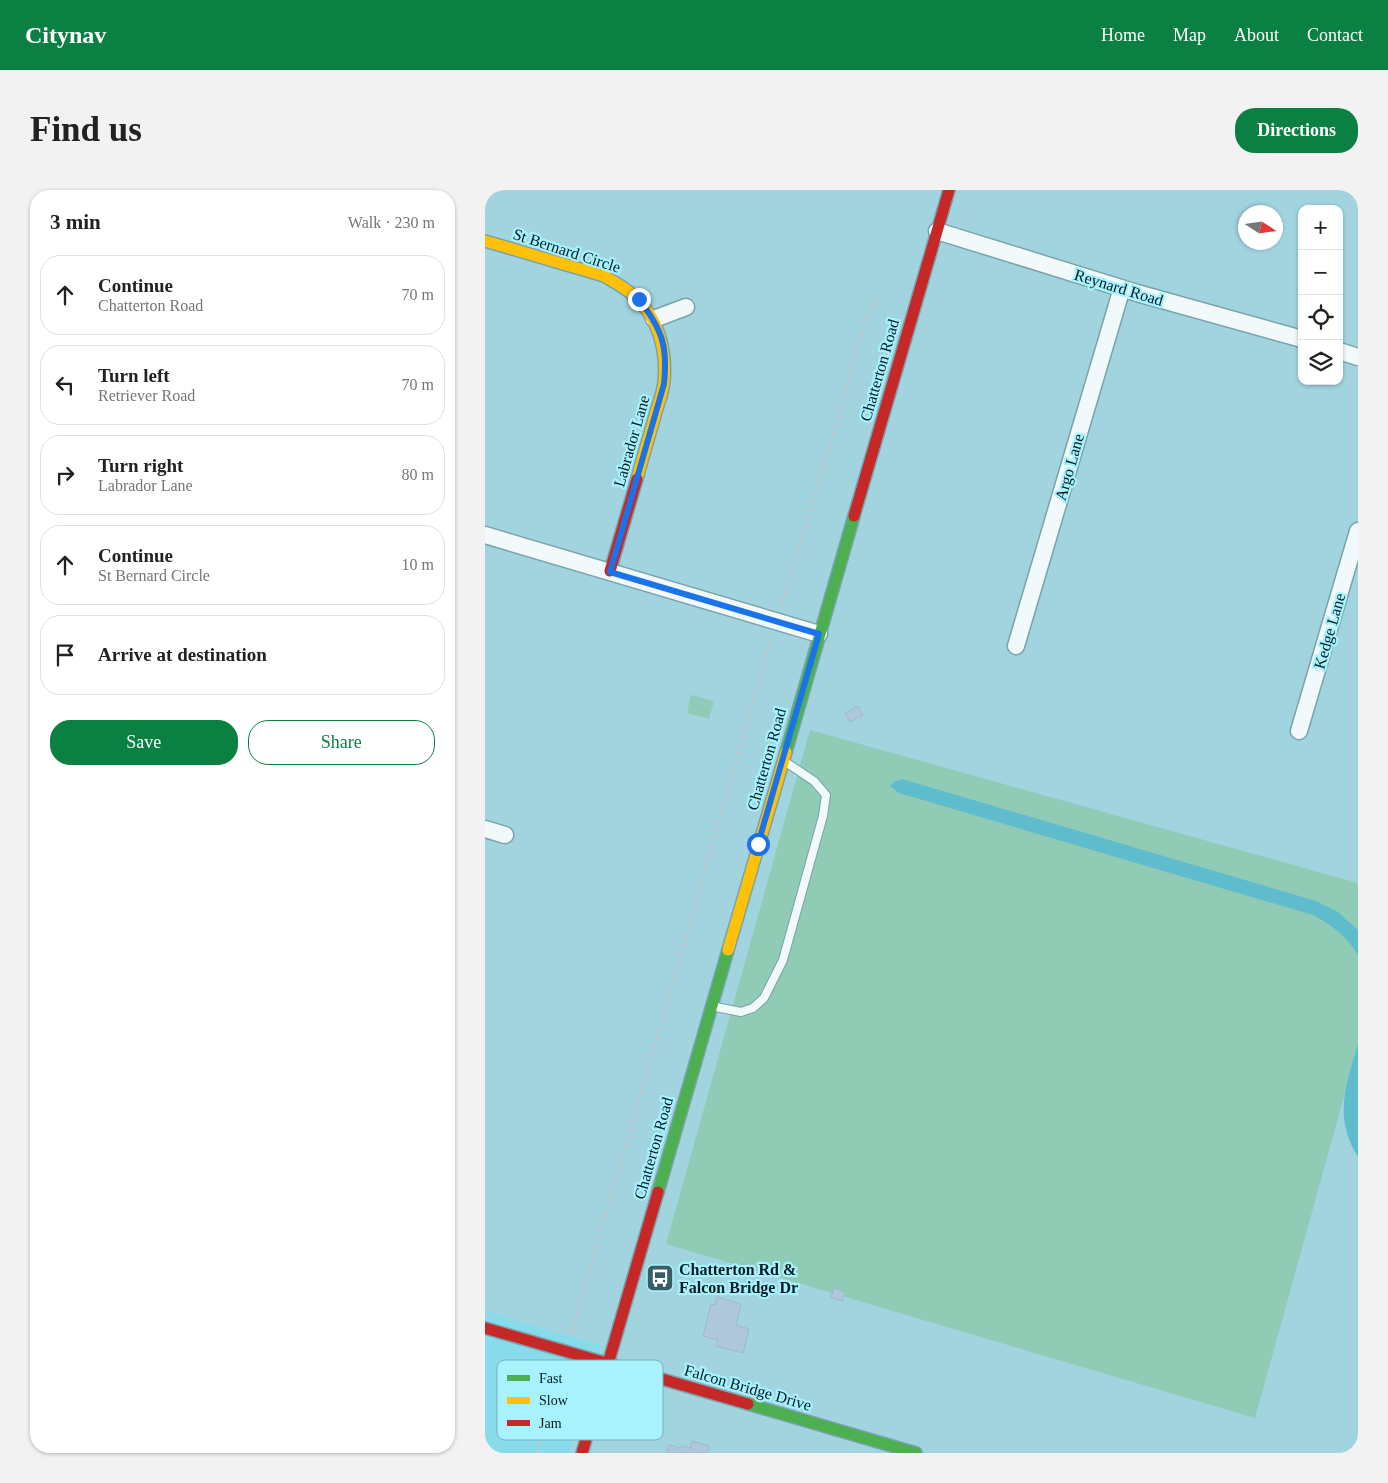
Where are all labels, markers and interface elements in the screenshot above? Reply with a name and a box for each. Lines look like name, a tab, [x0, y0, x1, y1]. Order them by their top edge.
text: Citynav	[25, 22, 106, 48]
text: Home	[1101, 25, 1145, 45]
text: Map	[1173, 25, 1206, 45]
text: About	[1234, 25, 1279, 45]
text: Contact	[1307, 25, 1363, 45]
button: Directions	[1235, 108, 1358, 153]
text: Find us	[30, 110, 142, 149]
north arrow	[1238, 205, 1283, 250]
map controls	[1298, 205, 1343, 385]
button: +	[1298, 205, 1343, 250]
text: 3 min	[50, 210, 101, 234]
text: Walk · 230 m	[348, 214, 435, 231]
street label: St Bernard Circle	[511, 225, 623, 276]
button: −	[1298, 250, 1343, 295]
street label: Reynard Road	[1072, 266, 1165, 310]
text: Continue	[98, 275, 173, 296]
icon: ahead	[51, 281, 79, 309]
text: 70 m	[402, 286, 434, 303]
route end	[628, 288, 651, 311]
button: locate	[1298, 295, 1343, 340]
text: Chatterton Road	[98, 297, 203, 314]
street label: Chatterton Road	[857, 317, 902, 423]
button: layers	[1298, 340, 1343, 385]
text: Turn left	[98, 365, 170, 386]
icon: left	[51, 371, 79, 399]
text: 70 m	[402, 376, 434, 393]
text: Retriever Road	[98, 387, 195, 404]
street label: Labrador Lane	[610, 393, 653, 489]
street label: Argo Lane	[1052, 432, 1088, 503]
text: Turn right	[98, 455, 183, 476]
icon: right	[51, 461, 79, 489]
text: 80 m	[402, 466, 434, 483]
text: Labrador Lane	[98, 477, 193, 494]
text: Continue	[98, 545, 173, 566]
icon: ahead	[51, 551, 79, 579]
text: 10 m	[402, 556, 434, 573]
text: St Bernard Circle	[98, 567, 210, 584]
street label: Kedge Lane	[1311, 591, 1349, 671]
icon: arrive	[51, 641, 79, 669]
text: Arrive at destination	[98, 644, 267, 665]
street label: Chatterton Road	[744, 706, 789, 812]
button: Save	[50, 720, 238, 765]
button: Share	[248, 720, 435, 765]
route start	[747, 833, 770, 856]
street label: Chatterton Road	[631, 1095, 676, 1201]
place label: Chatterton Rd & Falcon Bridge Dr	[679, 1261, 798, 1297]
bus stop icon: Chatterton Rd & Falcon Bridge Dr	[645, 1263, 675, 1293]
legend	[497, 1360, 663, 1440]
street label: Falcon Bridge Drive	[682, 1361, 813, 1415]
text: Fast	[539, 1371, 562, 1386]
text: Slow	[539, 1393, 569, 1408]
text: Jam	[539, 1416, 562, 1431]

